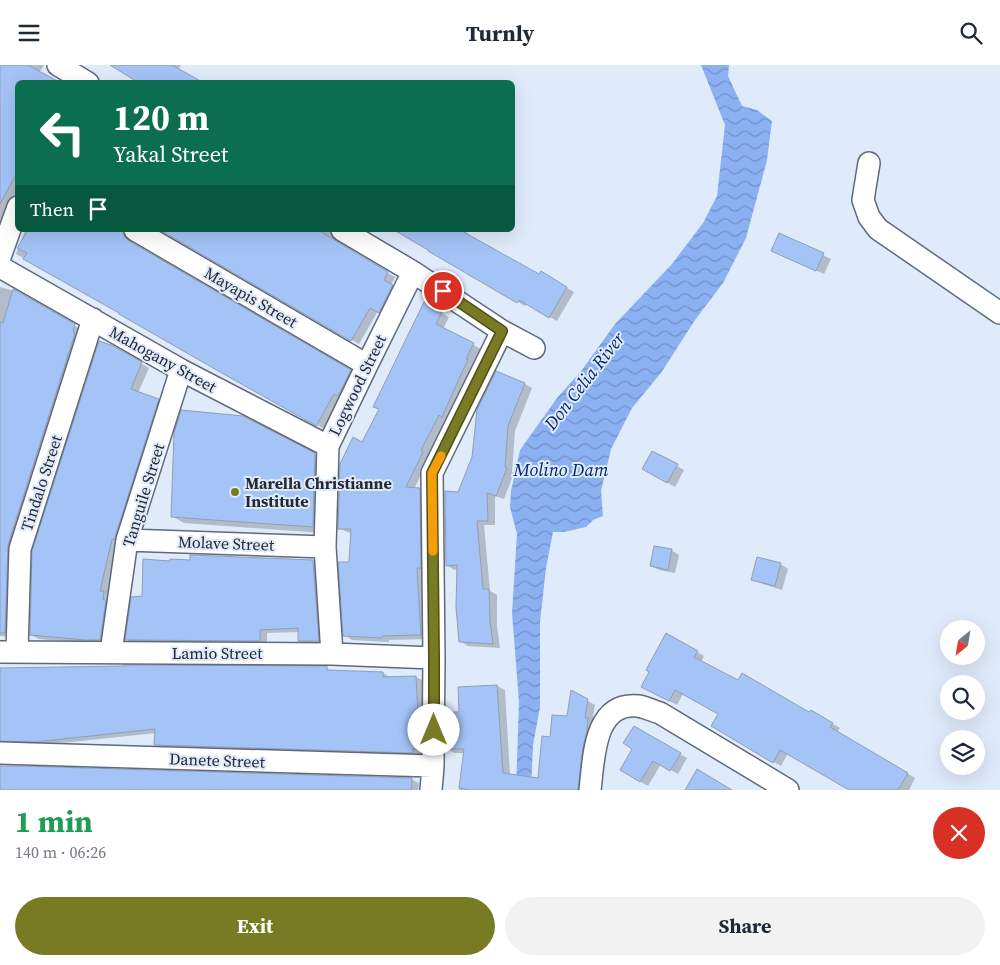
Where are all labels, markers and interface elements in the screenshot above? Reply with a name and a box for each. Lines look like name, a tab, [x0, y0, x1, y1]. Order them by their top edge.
text: Turnly	[466, 18, 534, 48]
icon: menu	[15, 19, 43, 47]
icon: search	[957, 19, 985, 47]
text: 120 m	[113, 94, 209, 142]
icon: left	[30, 100, 95, 165]
text: Yakal Street	[113, 139, 228, 169]
icon: arrive	[84, 195, 112, 223]
text: Then	[30, 196, 74, 222]
street label: Mayapis Street	[200, 261, 302, 333]
pin	[422, 270, 464, 312]
icon: arrive	[429, 277, 457, 305]
street label: Mahogany Street	[106, 320, 221, 398]
water label: Don Celia River	[537, 326, 631, 436]
street label: Logwood Street	[323, 330, 391, 439]
street label: Tindalo Street	[15, 431, 67, 534]
street label: Tanguile Street	[117, 440, 169, 549]
water label: Molino Dam	[512, 457, 609, 482]
place label: Marella Christianne Institute	[245, 472, 392, 512]
marker: Marella Christianne Institute	[229, 486, 241, 498]
street label: Molave Street	[178, 530, 275, 556]
north arrow	[940, 620, 985, 665]
map controls	[940, 620, 985, 775]
street label: Lamio Street	[172, 642, 263, 664]
button: search	[940, 675, 985, 720]
position arrow	[407, 703, 459, 755]
button: layers	[940, 730, 985, 775]
street label: Danete Street	[169, 747, 266, 773]
text: 1 min	[15, 801, 93, 842]
button: close	[933, 807, 985, 859]
text: 140 m · 06:26	[15, 841, 106, 863]
button: Exit	[15, 897, 495, 955]
button: Share	[505, 897, 985, 955]

